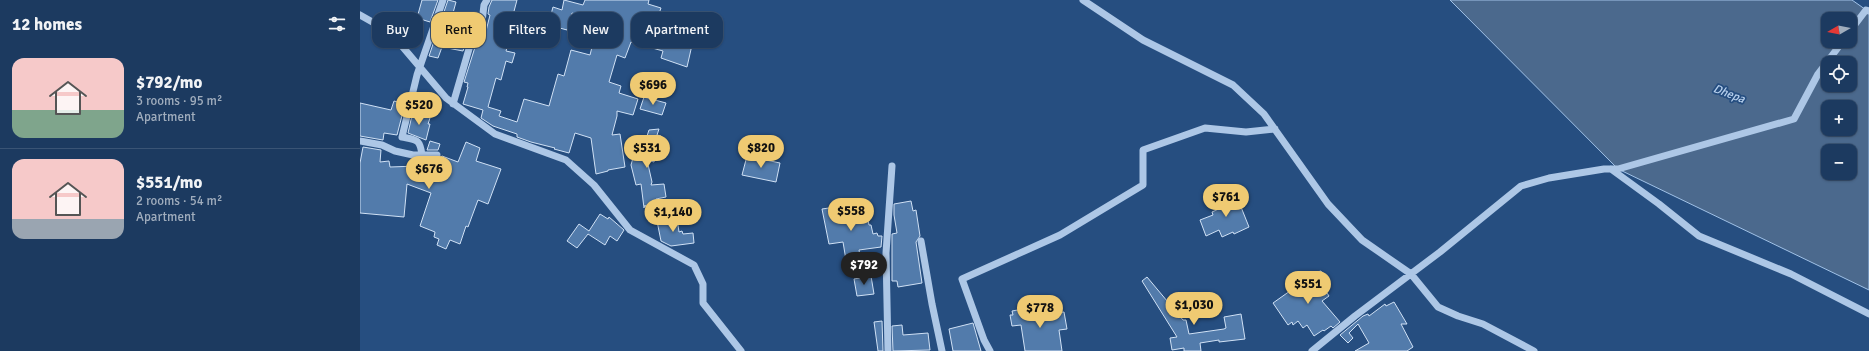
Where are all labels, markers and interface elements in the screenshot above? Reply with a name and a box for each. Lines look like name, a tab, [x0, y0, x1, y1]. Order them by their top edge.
chip: Buy	[372, 12, 423, 48]
chip: Rent	[431, 12, 486, 48]
chip: Filters	[494, 12, 560, 48]
chip: New	[568, 12, 623, 48]
chip: Apartment	[631, 12, 723, 48]
north arrow	[1821, 12, 1857, 48]
map controls	[1821, 12, 1857, 180]
icon: filters	[326, 13, 348, 35]
text: 12 homes	[12, 14, 82, 35]
button: locate	[1821, 56, 1857, 92]
text: $792/mo	[136, 72, 202, 93]
pin: $696	[629, 72, 677, 106]
icon: home	[44, 74, 92, 122]
text: $696	[639, 77, 667, 93]
water label: Dhepa	[1711, 81, 1748, 107]
pin: $520	[395, 92, 443, 126]
text: 3 rooms · 95 m²	[136, 93, 222, 109]
text: $520	[405, 97, 433, 113]
button: +	[1821, 100, 1857, 136]
text: Apartment	[136, 109, 196, 125]
pin: $531	[623, 135, 671, 169]
pin: $820	[737, 135, 785, 169]
text: $531	[633, 140, 661, 156]
text: $820	[747, 140, 775, 156]
button: −	[1821, 144, 1857, 180]
pin: $676	[405, 156, 453, 190]
text: $676	[415, 161, 443, 177]
text: $551/mo	[136, 172, 202, 193]
icon: home	[44, 175, 92, 223]
pin: $761	[1202, 184, 1250, 218]
text: $761	[1212, 189, 1240, 205]
text: 2 rooms · 54 m²	[136, 193, 222, 209]
pin: $558	[827, 198, 875, 232]
pin: $1,140	[640, 199, 706, 233]
text: $558	[837, 203, 865, 219]
text: $1,140	[654, 204, 692, 220]
text: Apartment	[136, 209, 196, 225]
pin: $792	[840, 252, 888, 286]
text: $792	[850, 257, 878, 273]
pin: $551	[1284, 271, 1332, 305]
text: $551	[1294, 276, 1322, 292]
pin: $1,030	[1161, 292, 1227, 326]
pin: $778	[1016, 295, 1064, 329]
text: $1,030	[1175, 297, 1213, 313]
text: $778	[1026, 300, 1054, 316]

